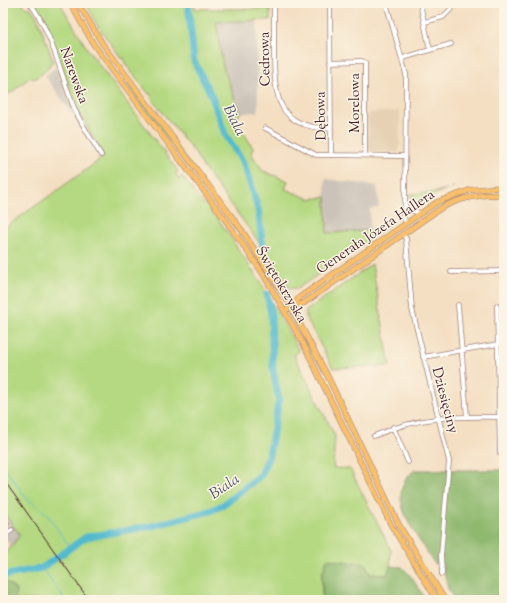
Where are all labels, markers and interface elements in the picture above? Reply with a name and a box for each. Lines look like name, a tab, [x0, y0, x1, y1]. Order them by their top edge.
street label: Cedrowa	[256, 31, 276, 86]
street label: Narewska	[54, 45, 93, 107]
street label: Morelowa	[346, 72, 366, 133]
street label: Dębowa	[312, 91, 332, 141]
water label: Biala	[217, 101, 250, 140]
street label: Generała Józefa Hallera	[313, 185, 440, 280]
street label: Świętokrzyska	[250, 243, 311, 328]
street label: Dziesięciny	[426, 365, 463, 436]
water label: Biala	[206, 469, 244, 505]

